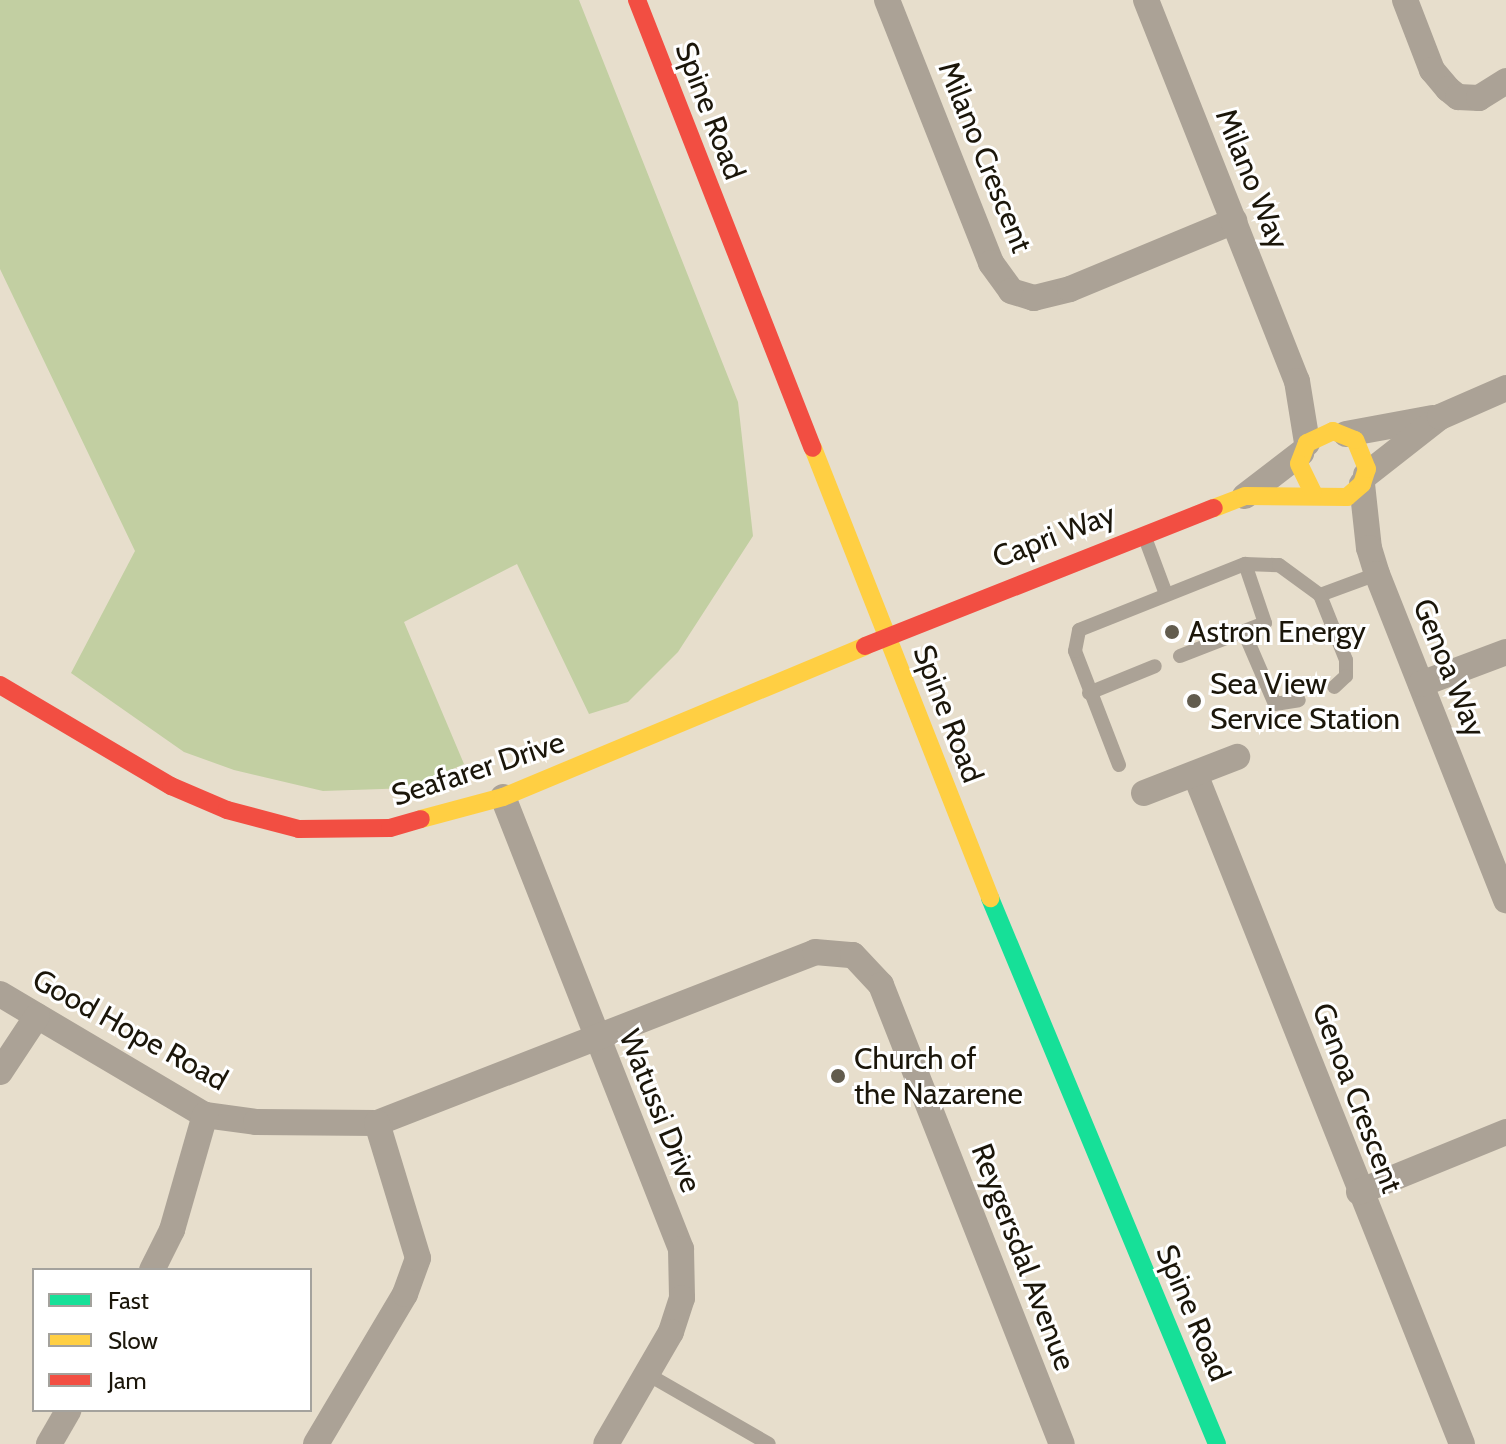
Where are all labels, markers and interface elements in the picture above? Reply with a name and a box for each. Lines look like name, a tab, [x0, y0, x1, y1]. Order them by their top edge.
street label: Spine Road	[667, 37, 753, 185]
street label: Milano Crescent	[930, 56, 1040, 258]
street label: Milano Way	[1208, 104, 1296, 254]
street label: Capri Way	[988, 496, 1120, 576]
street label: Genoa Way	[1405, 594, 1493, 742]
place label: Astron Energy	[1188, 614, 1366, 650]
marker: Astron Energy	[1163, 623, 1181, 641]
street label: Spine Road	[905, 640, 991, 788]
place label: Sea View Service Station	[1210, 666, 1400, 736]
marker: Sea View Service Station	[1185, 692, 1203, 710]
street label: Seafarer Drive	[387, 724, 569, 814]
street label: Good Hope Road	[26, 962, 234, 1098]
street label: Genoa Crescent	[1304, 998, 1410, 1198]
street label: Watussi Drive	[611, 1024, 709, 1198]
place label: Church of the Nazarene	[854, 1041, 1023, 1112]
marker: Church of the Nazarene	[829, 1067, 847, 1085]
street label: Reygersdal Avenue	[963, 1139, 1083, 1375]
street label: Spine Road	[1148, 1240, 1238, 1386]
legend	[32, 1268, 312, 1412]
text: Fast	[108, 1286, 149, 1315]
text: Slow	[108, 1326, 158, 1355]
text: Jam	[108, 1366, 146, 1395]

